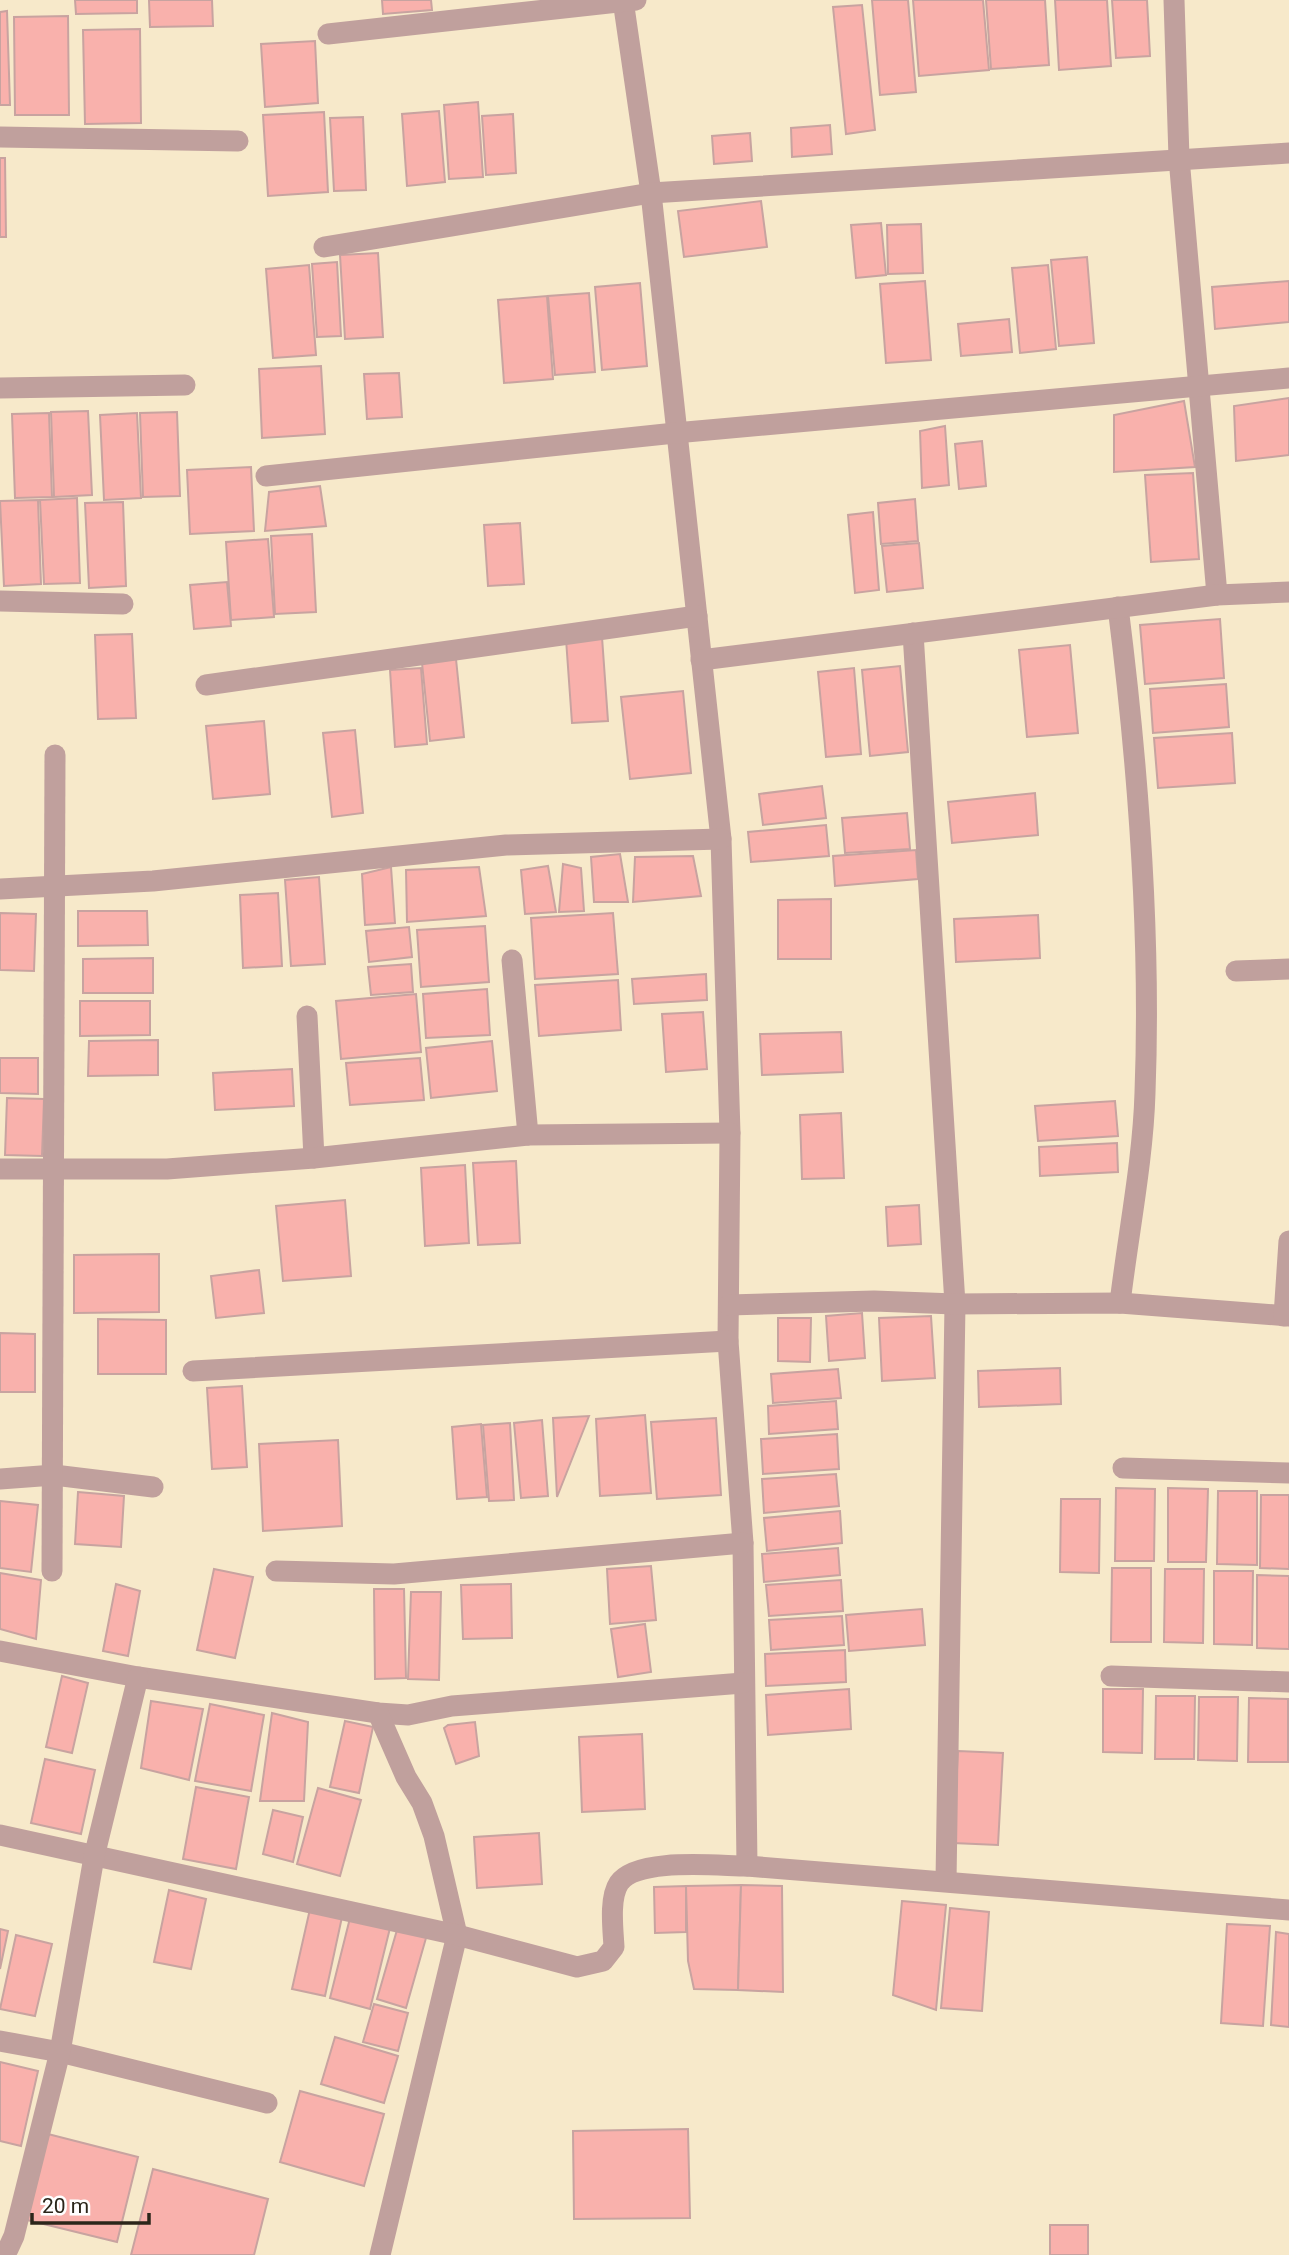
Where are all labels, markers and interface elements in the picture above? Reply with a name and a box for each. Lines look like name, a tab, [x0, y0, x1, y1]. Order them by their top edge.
scale bar	[32, 2182, 149, 2226]
text: 20 m	[42, 2194, 89, 2218]

